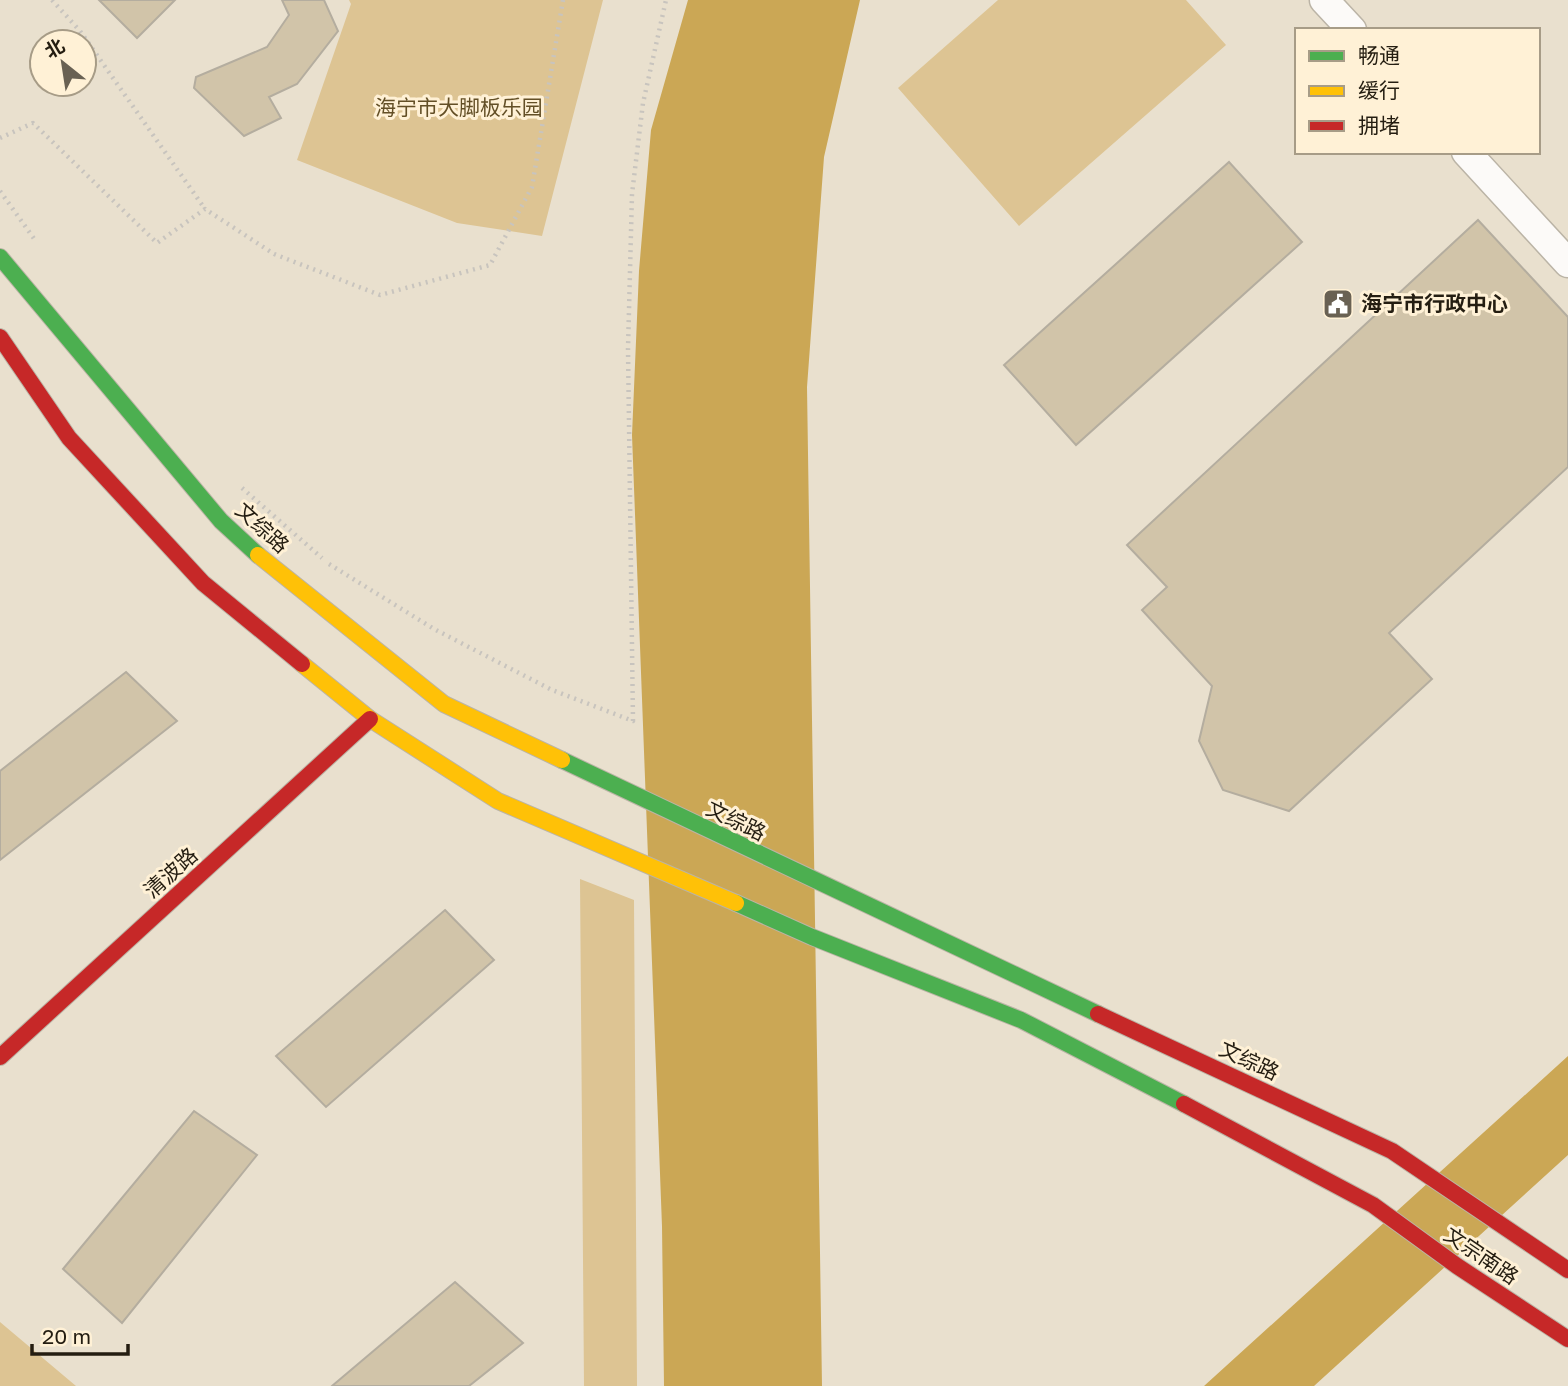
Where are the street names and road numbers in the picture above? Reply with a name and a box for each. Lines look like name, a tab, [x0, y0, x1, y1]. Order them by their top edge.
street label: 文综路	[231, 497, 295, 558]
street label: 文综路	[702, 795, 770, 846]
street label: 清波路	[138, 842, 202, 903]
street label: 文综路	[1215, 1035, 1283, 1085]
street label: 文宗南路	[1439, 1221, 1524, 1289]

